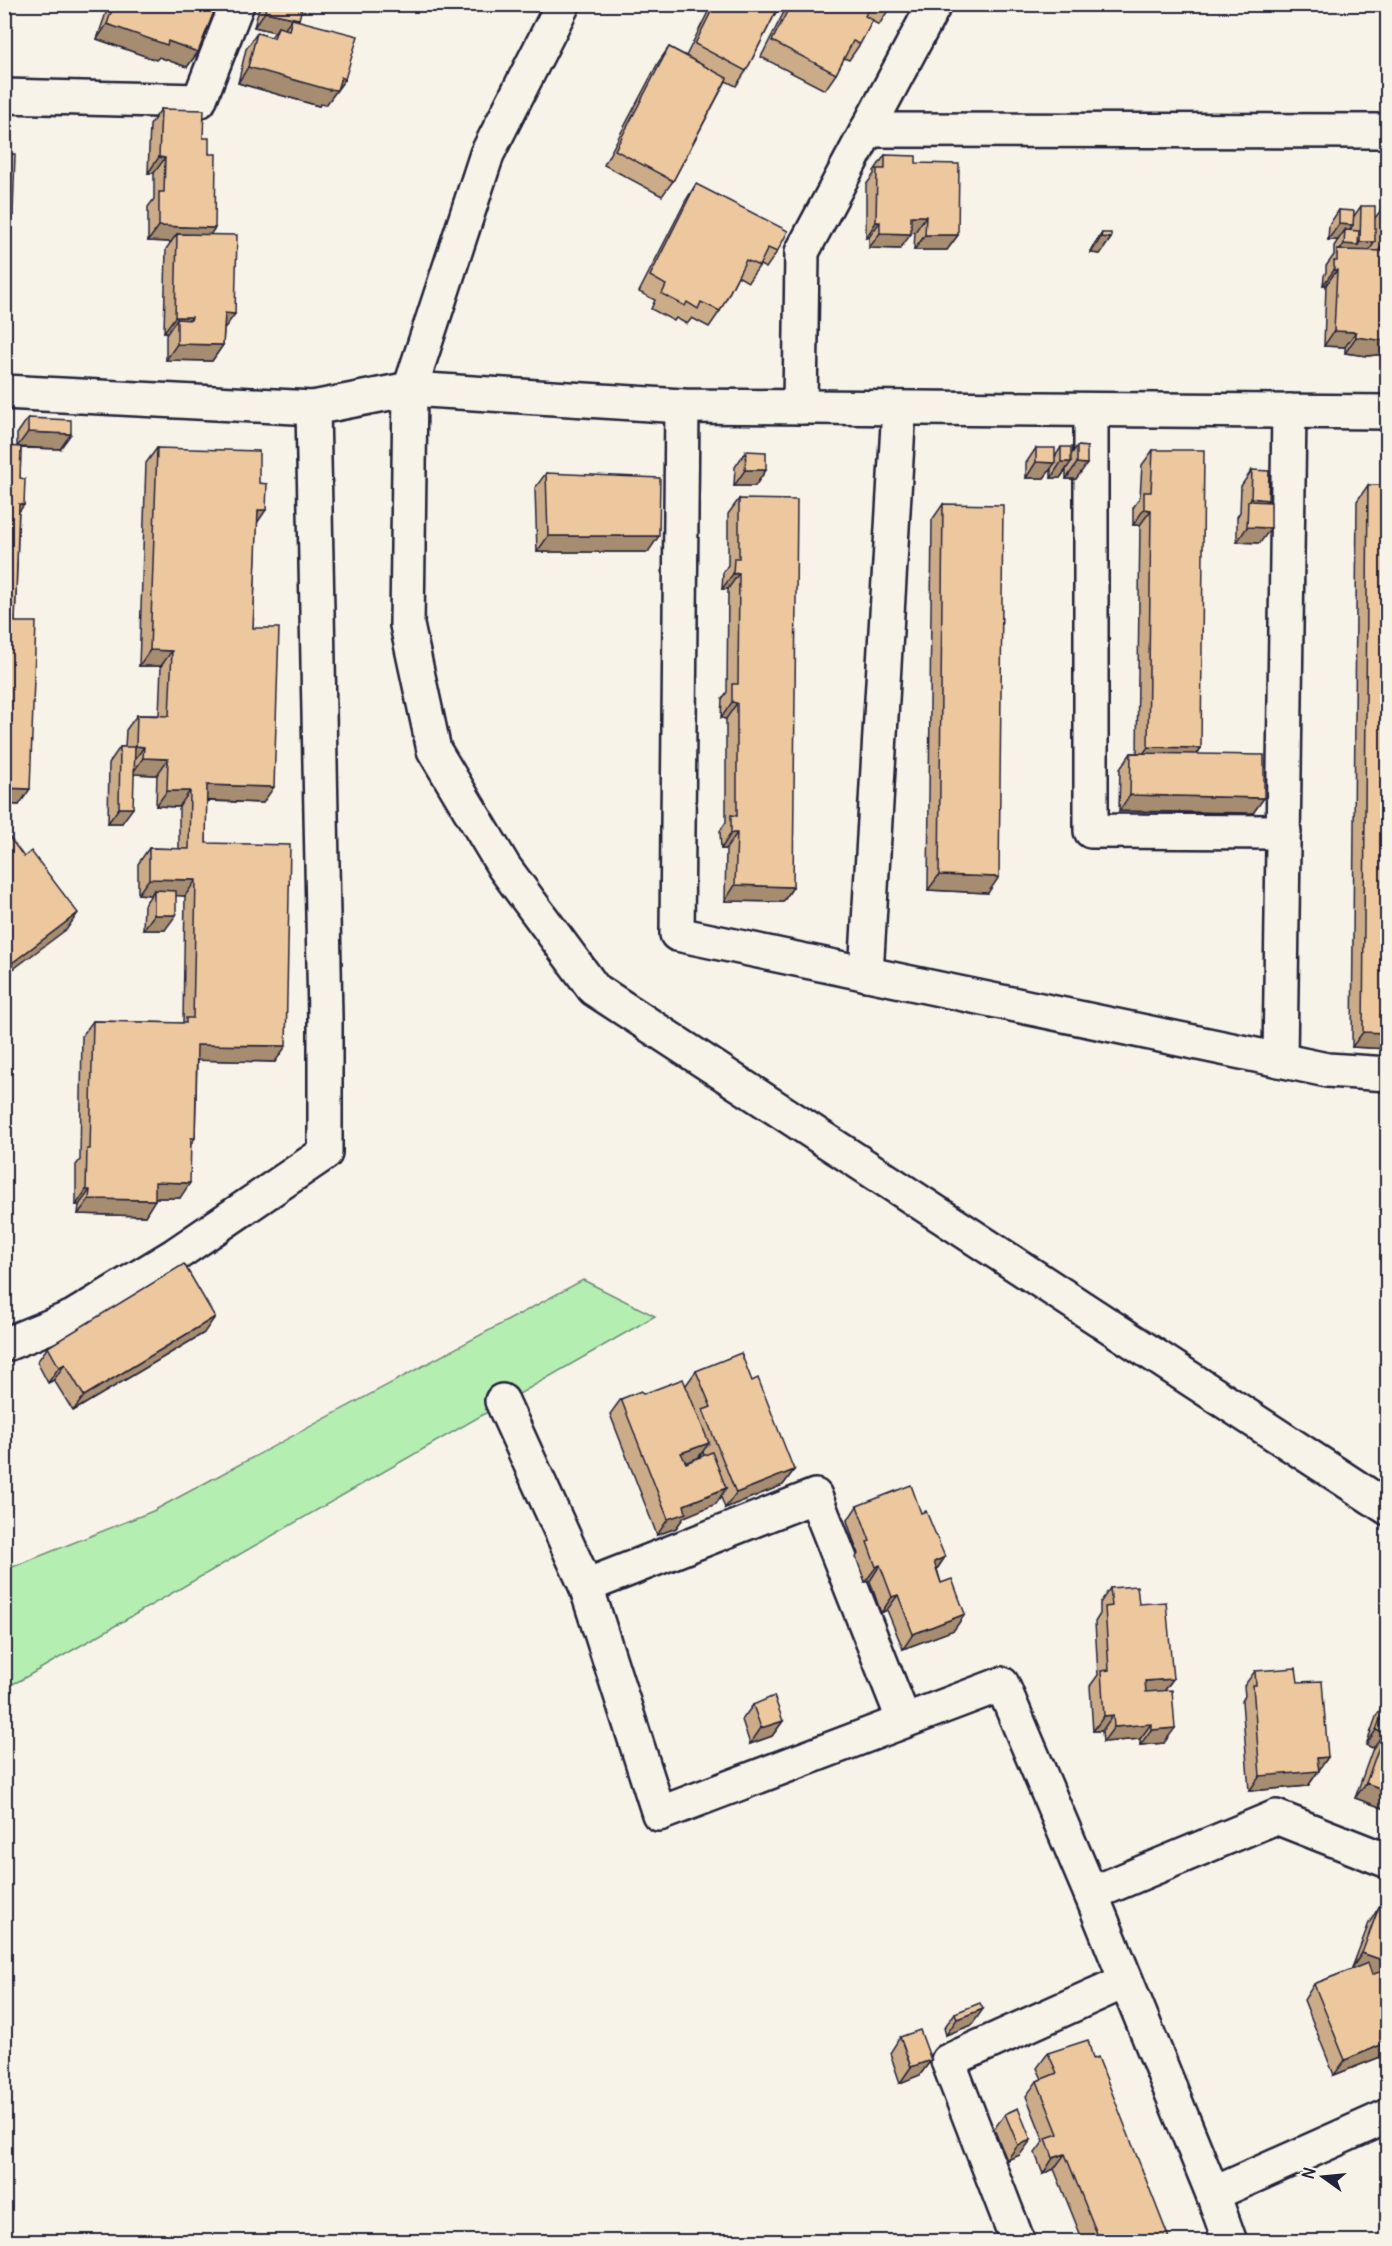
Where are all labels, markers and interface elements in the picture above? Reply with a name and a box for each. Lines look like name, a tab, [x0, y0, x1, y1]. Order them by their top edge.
north arrow	[1293, 2147, 1353, 2207]
text: N	[1297, 2165, 1320, 2181]

